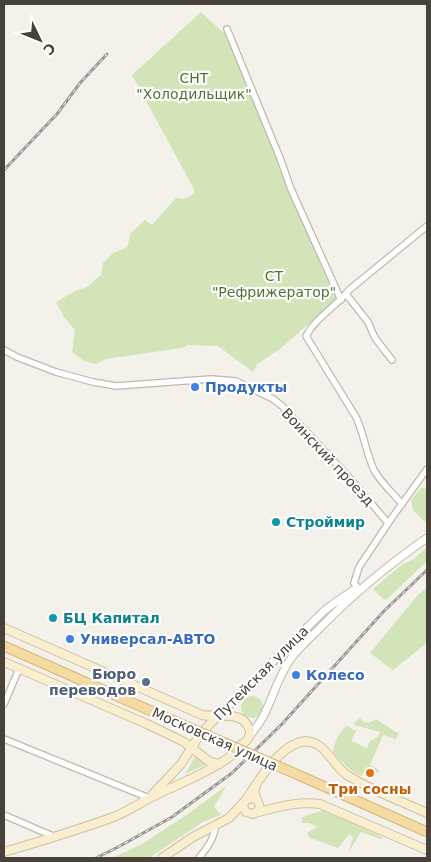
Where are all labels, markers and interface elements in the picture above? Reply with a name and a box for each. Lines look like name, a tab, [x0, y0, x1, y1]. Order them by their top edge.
north arrow	[15, 15, 65, 65]
text: С	[40, 40, 59, 58]
park label: СНТ "Холодильщик"	[136, 70, 252, 102]
park label: СТ "Рефрижератор"	[212, 268, 336, 300]
place label: Продукты	[205, 379, 287, 395]
marker: Продукты	[189, 381, 201, 393]
street label: Воинский проезд	[279, 405, 377, 509]
place label: Строймир	[286, 514, 365, 530]
marker: Строймир	[270, 516, 282, 528]
place label: БЦ Капитал	[63, 610, 160, 626]
marker: БЦ Капитал	[47, 612, 59, 624]
street label: Путейская улица	[211, 623, 311, 723]
place label: Универсал-АВТО	[80, 631, 216, 647]
marker: Универсал-АВТО	[64, 633, 76, 645]
place label: Бюро переводов	[49, 666, 136, 698]
place label: Колесо	[306, 667, 365, 683]
marker: Колесо	[290, 669, 302, 681]
marker: Бюро переводов	[140, 676, 152, 688]
street label: Московская улица	[150, 704, 280, 774]
marker: Три сосны	[364, 767, 376, 779]
place label: Три сосны	[329, 781, 411, 797]

